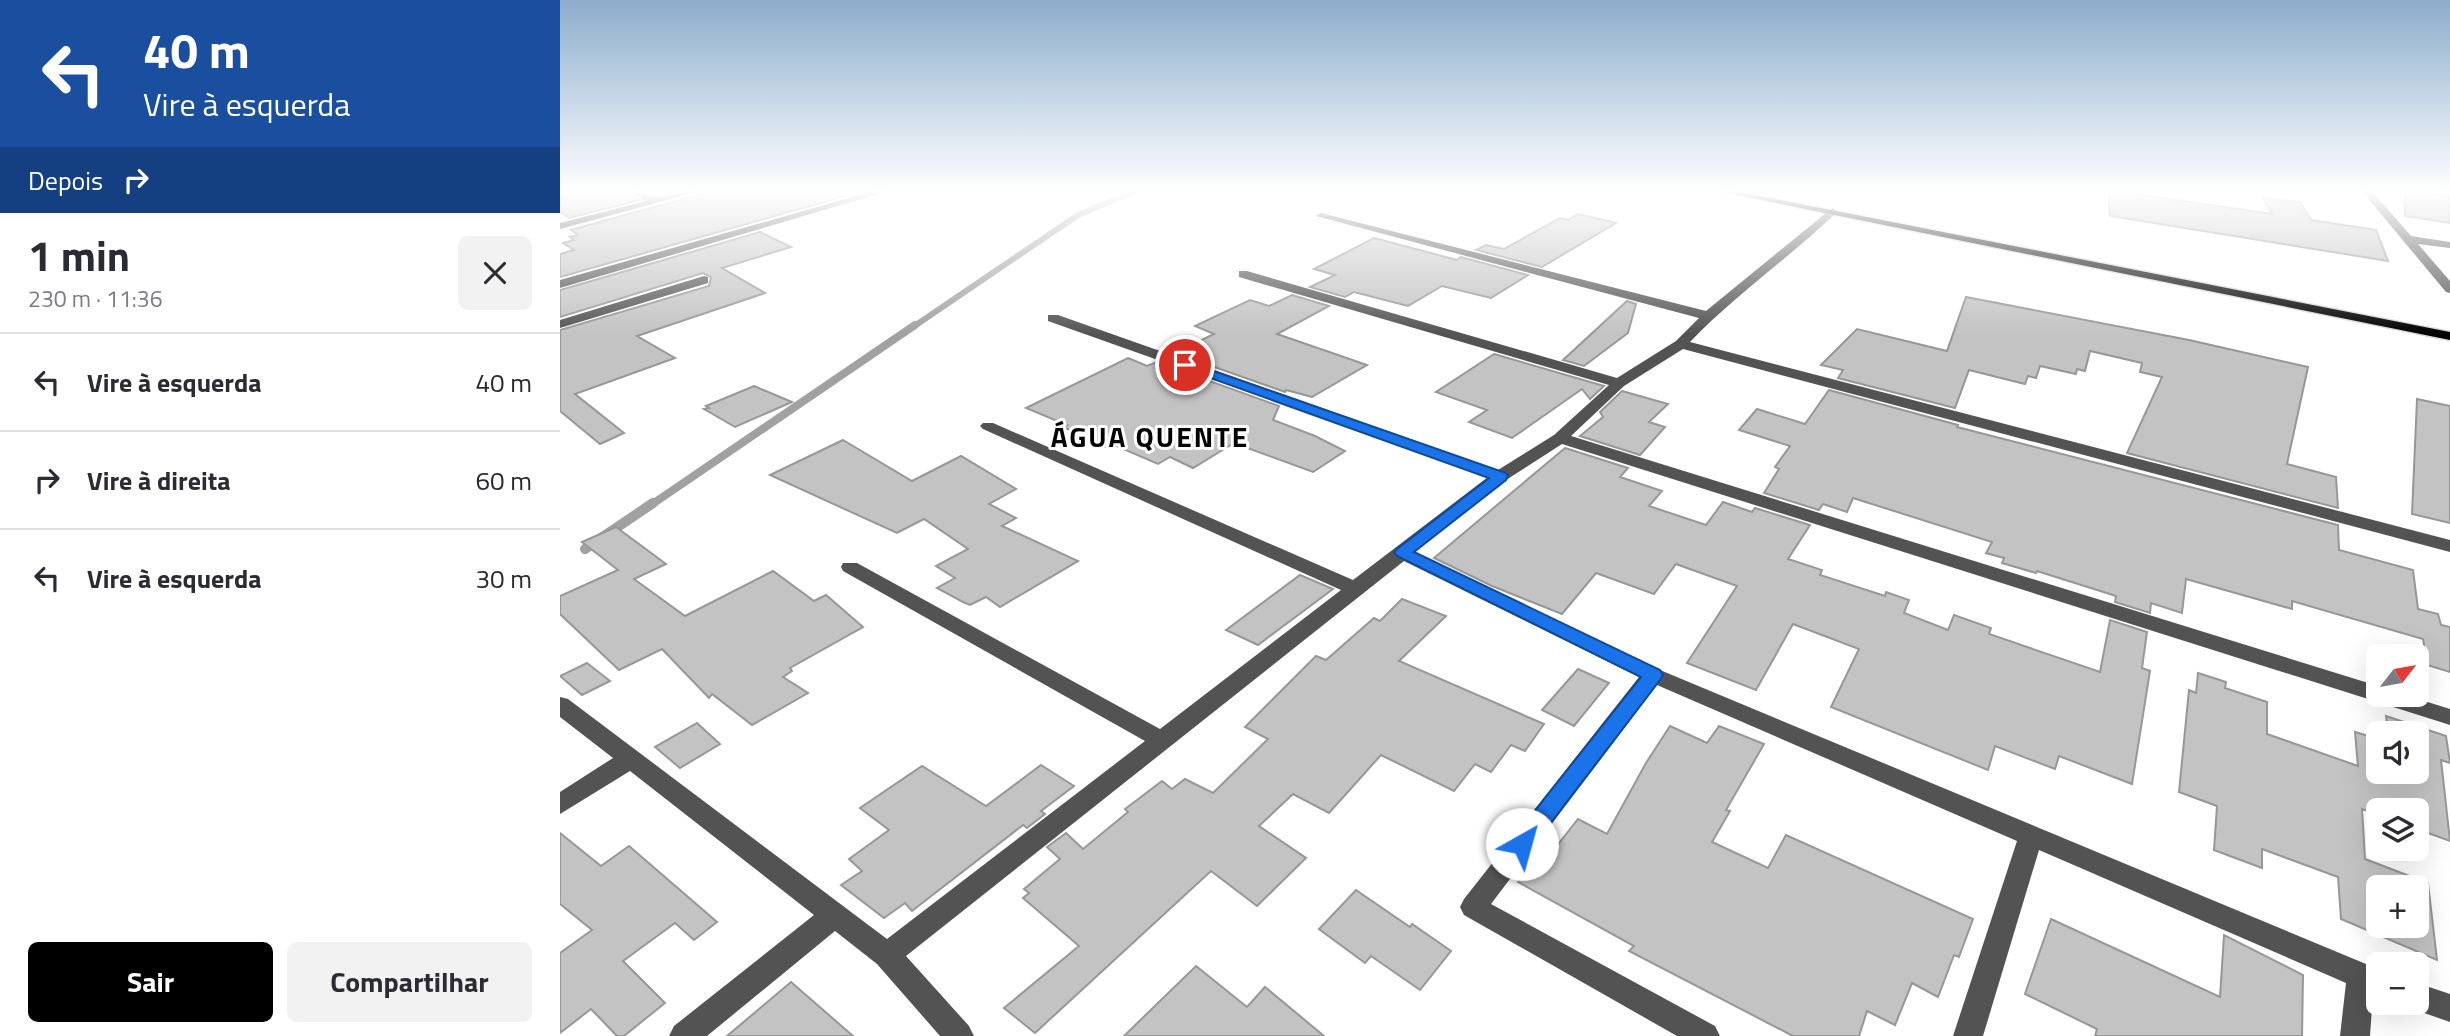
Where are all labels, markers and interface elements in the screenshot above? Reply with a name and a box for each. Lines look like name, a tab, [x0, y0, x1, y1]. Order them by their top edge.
text: 40 m	[143, 12, 250, 87]
icon: left	[28, 28, 119, 119]
text: Vire à esquerda	[143, 80, 350, 128]
text: Depois	[28, 161, 103, 200]
icon: right	[117, 161, 155, 199]
text: 1 min	[28, 223, 130, 287]
button: close	[458, 236, 532, 310]
text: 230 m · 11:36	[28, 281, 163, 316]
pin	[1155, 335, 1215, 395]
icon: arrive	[1166, 346, 1204, 384]
icon: left	[28, 363, 66, 401]
text: Vire à esquerda	[87, 363, 262, 402]
text: 40 m	[475, 363, 532, 402]
district label: ÁGUA QUENTE	[1051, 415, 1249, 458]
icon: right	[28, 461, 66, 499]
text: Vire à direita	[87, 461, 230, 500]
text: 60 m	[475, 461, 532, 500]
icon: left	[28, 559, 66, 597]
text: Vire à esquerda	[87, 559, 262, 598]
text: 30 m	[475, 559, 532, 598]
north arrow	[2366, 644, 2429, 707]
map controls	[2366, 644, 2429, 1015]
button: sound	[2366, 721, 2429, 784]
button: layers	[2366, 798, 2429, 861]
position arrow	[1485, 807, 1559, 881]
button: +	[2366, 875, 2429, 938]
button: Sair	[28, 942, 273, 1022]
button: Compartilhar	[287, 942, 532, 1022]
button: −	[2366, 952, 2429, 1015]

